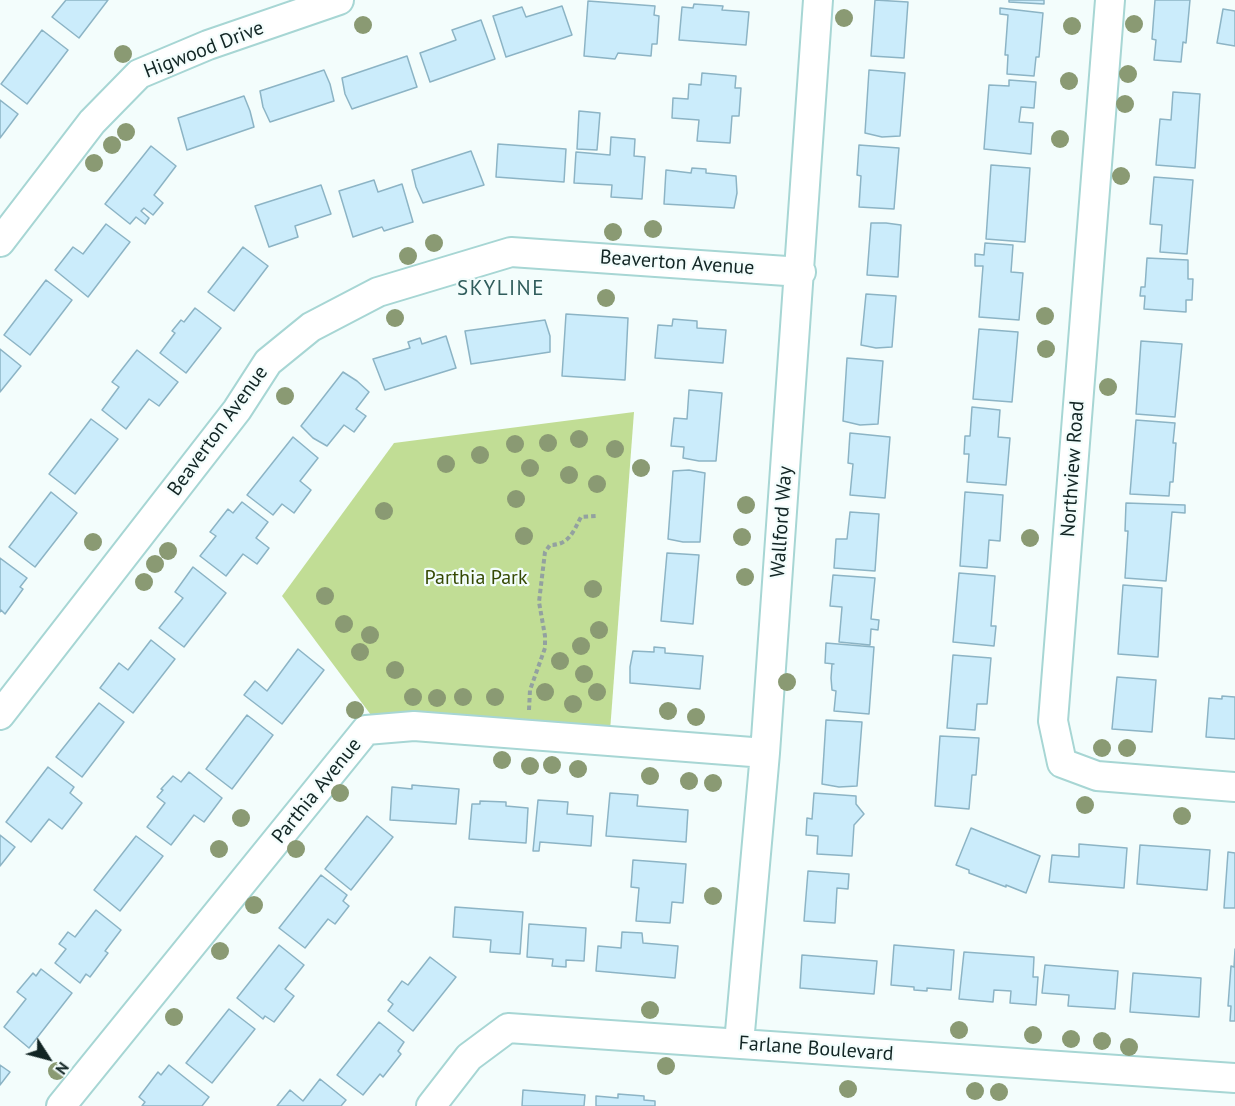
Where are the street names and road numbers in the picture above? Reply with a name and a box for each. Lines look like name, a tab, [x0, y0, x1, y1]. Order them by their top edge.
street label: Higwood Drive	[141, 16, 267, 84]
street label: Beaverton Avenue	[599, 246, 755, 280]
street label: Beaverton Avenue	[163, 361, 273, 501]
street label: Northview Road	[1056, 400, 1090, 538]
street label: Wallford Way	[766, 465, 798, 579]
street label: Parthia Avenue	[267, 733, 367, 849]
street label: Farlane Boulevard	[738, 1032, 894, 1066]

